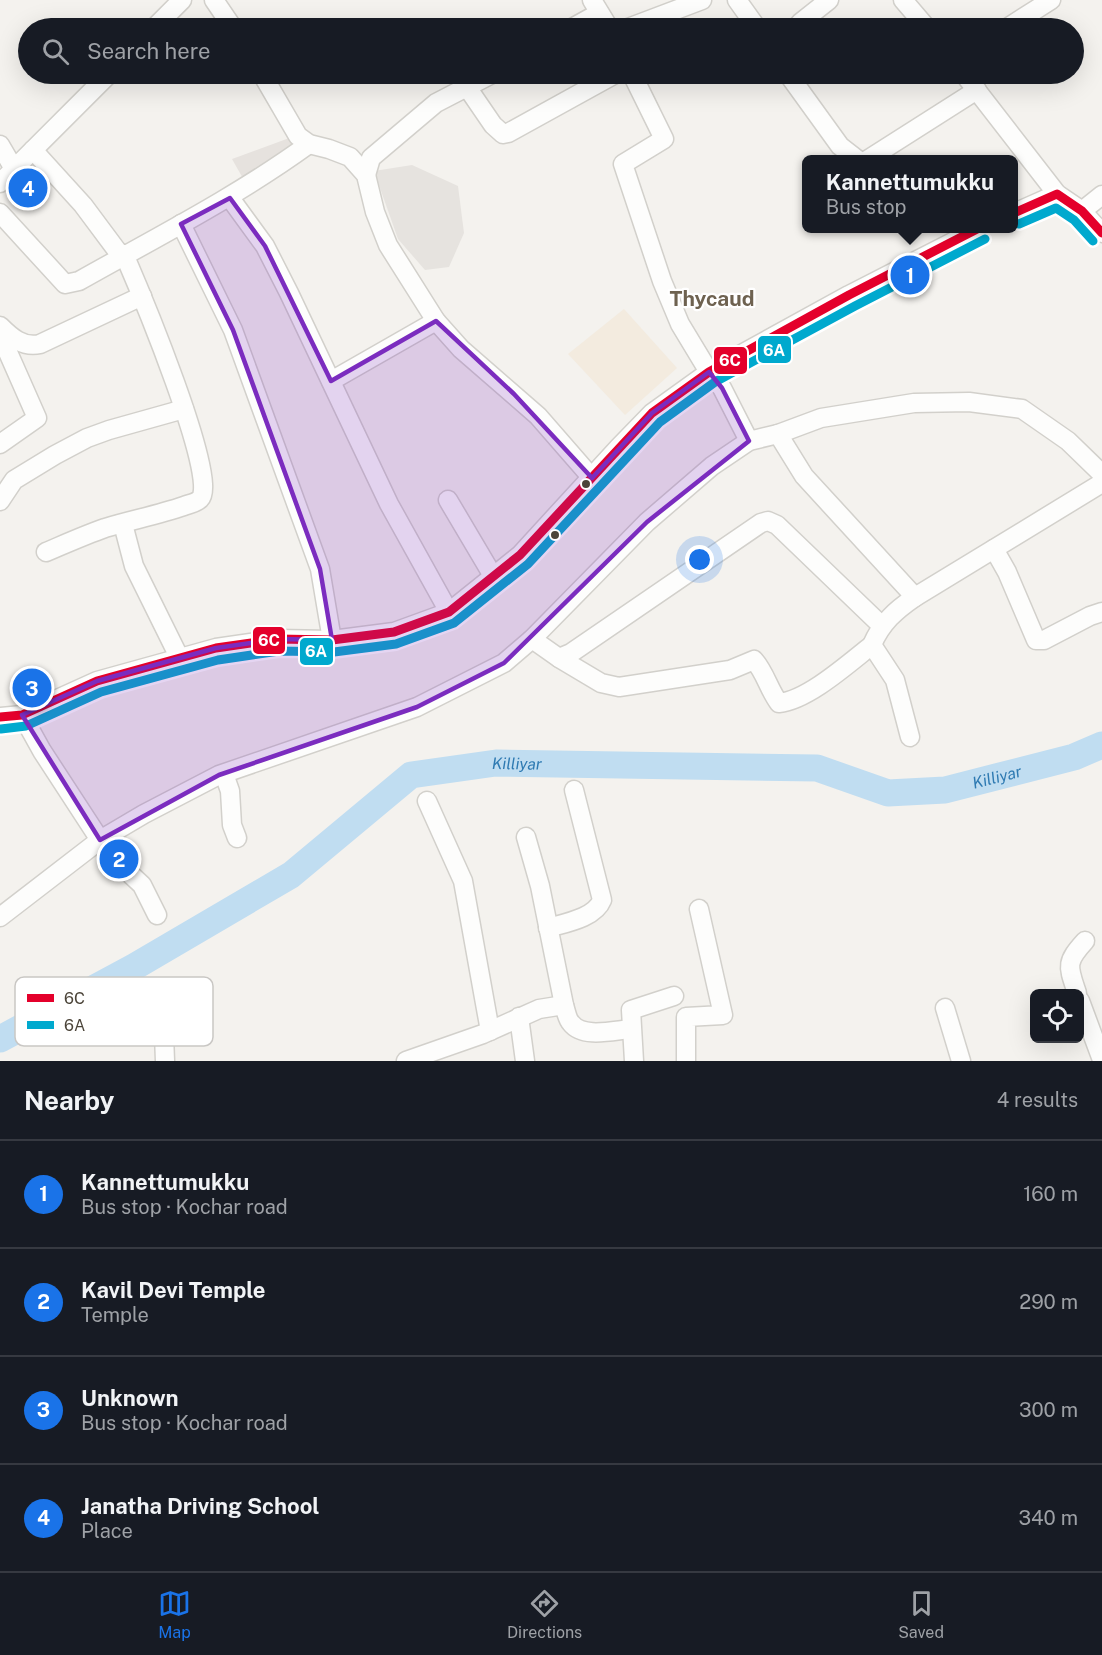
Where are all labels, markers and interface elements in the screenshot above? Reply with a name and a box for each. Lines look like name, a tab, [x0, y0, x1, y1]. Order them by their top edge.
search box	[18, 18, 1084, 84]
icon: search	[39, 35, 72, 68]
text: Search here	[87, 38, 211, 64]
popup	[802, 155, 1018, 233]
pin: 4	[9, 166, 48, 210]
text: Kannettumukku	[826, 169, 994, 195]
text: Bus stop	[826, 195, 906, 219]
pin: 1	[890, 252, 930, 298]
district label: Thycaud	[669, 286, 755, 311]
line badge: 6A	[757, 335, 792, 364]
text: 6A	[763, 341, 785, 360]
line badge: 6C	[713, 346, 748, 375]
text: 6C	[719, 351, 741, 370]
unlabelled marker	[580, 478, 592, 490]
unlabelled marker	[549, 529, 561, 541]
your location	[685, 545, 714, 574]
line badge: 6C	[252, 626, 286, 655]
text: 6C	[258, 631, 280, 650]
line badge: 6A	[299, 637, 334, 666]
text: 6A	[305, 642, 327, 661]
pin: 3	[12, 666, 51, 710]
water label: Killiyar	[492, 753, 543, 773]
water label: Killiyar	[970, 761, 1024, 792]
pin: 2	[100, 836, 138, 882]
legend	[15, 977, 213, 1046]
text: 6C	[64, 989, 85, 1008]
map controls	[1030, 989, 1084, 1043]
button: locate	[1030, 989, 1084, 1043]
text: 6A	[64, 1016, 85, 1035]
text: Nearby	[24, 1085, 114, 1116]
text: 4 results	[997, 1088, 1078, 1112]
text: Kannettumukku	[81, 1169, 249, 1195]
text: 1	[39, 1182, 48, 1206]
text: 160 m	[1023, 1182, 1078, 1206]
text: Bus stop · Kochar road	[81, 1195, 288, 1219]
text: Kavil Devi Temple	[81, 1277, 266, 1303]
text: 2	[37, 1290, 50, 1314]
text: 290 m	[1019, 1290, 1078, 1314]
text: Temple	[81, 1303, 149, 1327]
text: Unknown	[81, 1385, 179, 1411]
text: 3	[37, 1398, 50, 1422]
text: 300 m	[1019, 1398, 1078, 1422]
text: Bus stop · Kochar road	[81, 1411, 288, 1435]
text: Janatha Driving School	[81, 1493, 320, 1519]
text: 4	[37, 1506, 50, 1530]
text: 340 m	[1018, 1506, 1078, 1530]
text: Place	[81, 1519, 133, 1543]
tab: Map	[158, 1587, 191, 1642]
tab: Directions	[507, 1587, 582, 1642]
tab: Saved	[898, 1587, 944, 1642]

